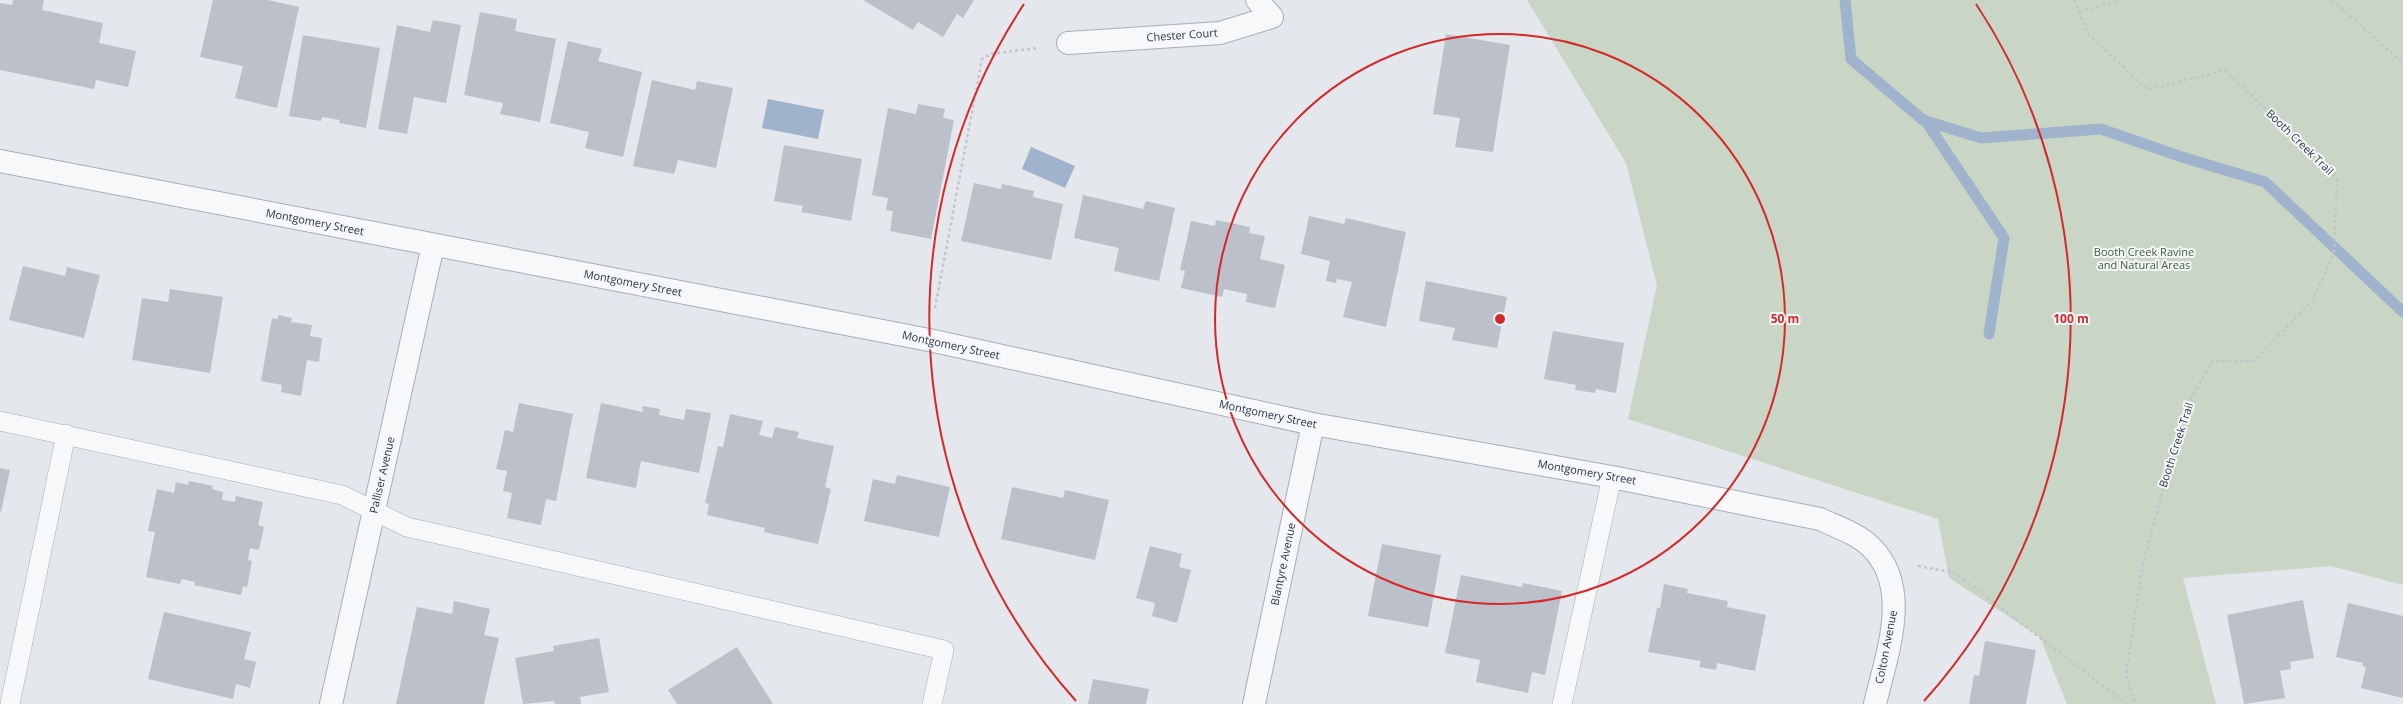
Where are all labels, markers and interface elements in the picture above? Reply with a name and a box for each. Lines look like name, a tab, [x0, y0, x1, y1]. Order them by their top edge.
street label: Chester Court	[1146, 25, 1218, 44]
street label: Booth Creek Trail	[2263, 106, 2337, 178]
street label: Montgomery Street	[265, 205, 366, 238]
park label: Booth Creek Ravine and Natural Areas	[2094, 244, 2194, 272]
street label: Montgomery Street	[583, 266, 684, 299]
text: 50 m	[1771, 310, 1799, 327]
text: 100 m	[2053, 310, 2089, 327]
centre of rings	[1493, 312, 1507, 326]
street label: Montgomery Street	[901, 327, 1002, 362]
street label: Montgomery Street	[1218, 396, 1319, 431]
street label: Booth Creek Trail	[2155, 400, 2196, 489]
street label: Palliser Avenue	[365, 435, 398, 515]
street label: Montgomery Street	[1537, 455, 1638, 488]
street label: Blantyre Avenue	[1266, 521, 1299, 607]
street label: Colton Avenue	[1871, 609, 1900, 685]

